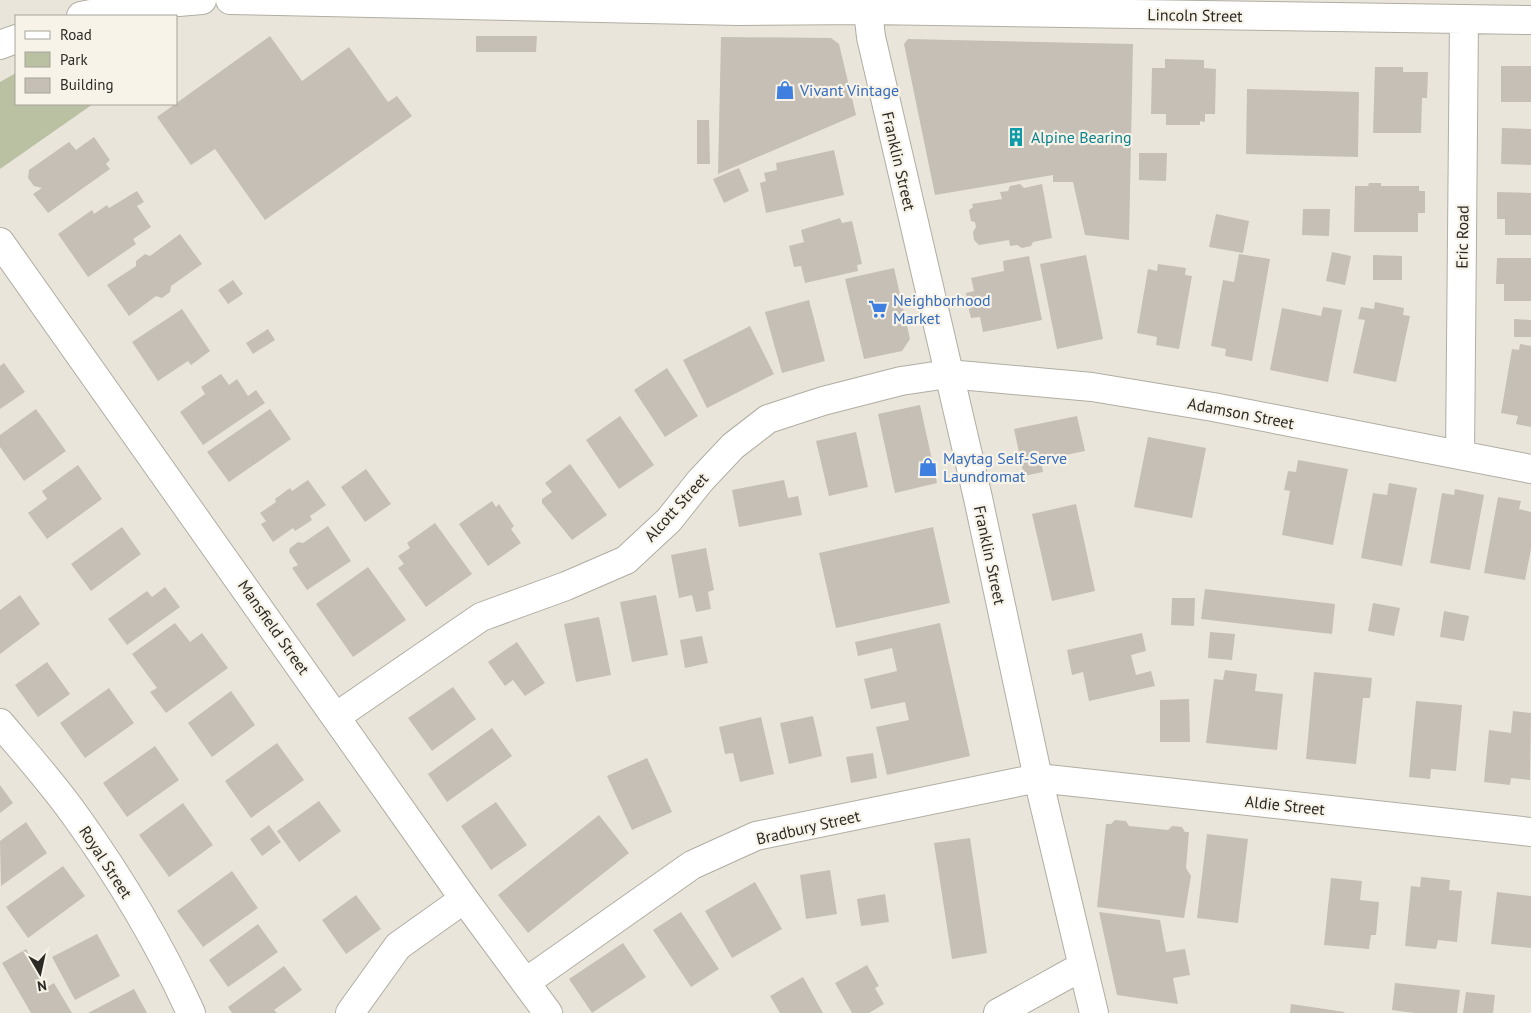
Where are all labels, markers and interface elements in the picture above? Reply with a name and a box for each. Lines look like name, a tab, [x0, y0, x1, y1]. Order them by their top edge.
street label: Lincoln Street	[1147, 4, 1243, 26]
legend	[15, 15, 178, 105]
text: Road	[60, 25, 92, 44]
text: Park	[60, 50, 88, 69]
text: Building	[60, 75, 114, 94]
shop icon: Vivant Vintage	[774, 79, 796, 101]
place label: Vivant Vintage	[799, 80, 899, 100]
street label: Franklin Street	[878, 110, 920, 213]
building icon: Alpine Bearing	[1005, 126, 1027, 148]
place label: Alpine Bearing	[1031, 127, 1132, 147]
street label: Eric Road	[1451, 205, 1473, 269]
place label: Neighborhood Market	[893, 290, 991, 328]
supermarket icon: Neighborhood Market	[867, 298, 889, 320]
street label: Adamson Street	[1186, 393, 1297, 433]
place label: Maytag Self-Serve Laundromat	[943, 448, 1067, 486]
shop icon: Maytag Self-Serve Laundromat	[917, 456, 939, 478]
street label: Alcott Street	[640, 468, 712, 545]
street label: Franklin Street	[970, 504, 1010, 607]
street label: Mansfield Street	[234, 576, 314, 679]
street label: Aldie Street	[1244, 791, 1326, 819]
street label: Bradbury Street	[754, 805, 862, 849]
street label: Royal Street	[75, 822, 137, 902]
north arrow	[15, 948, 65, 998]
text: N	[36, 976, 48, 995]

